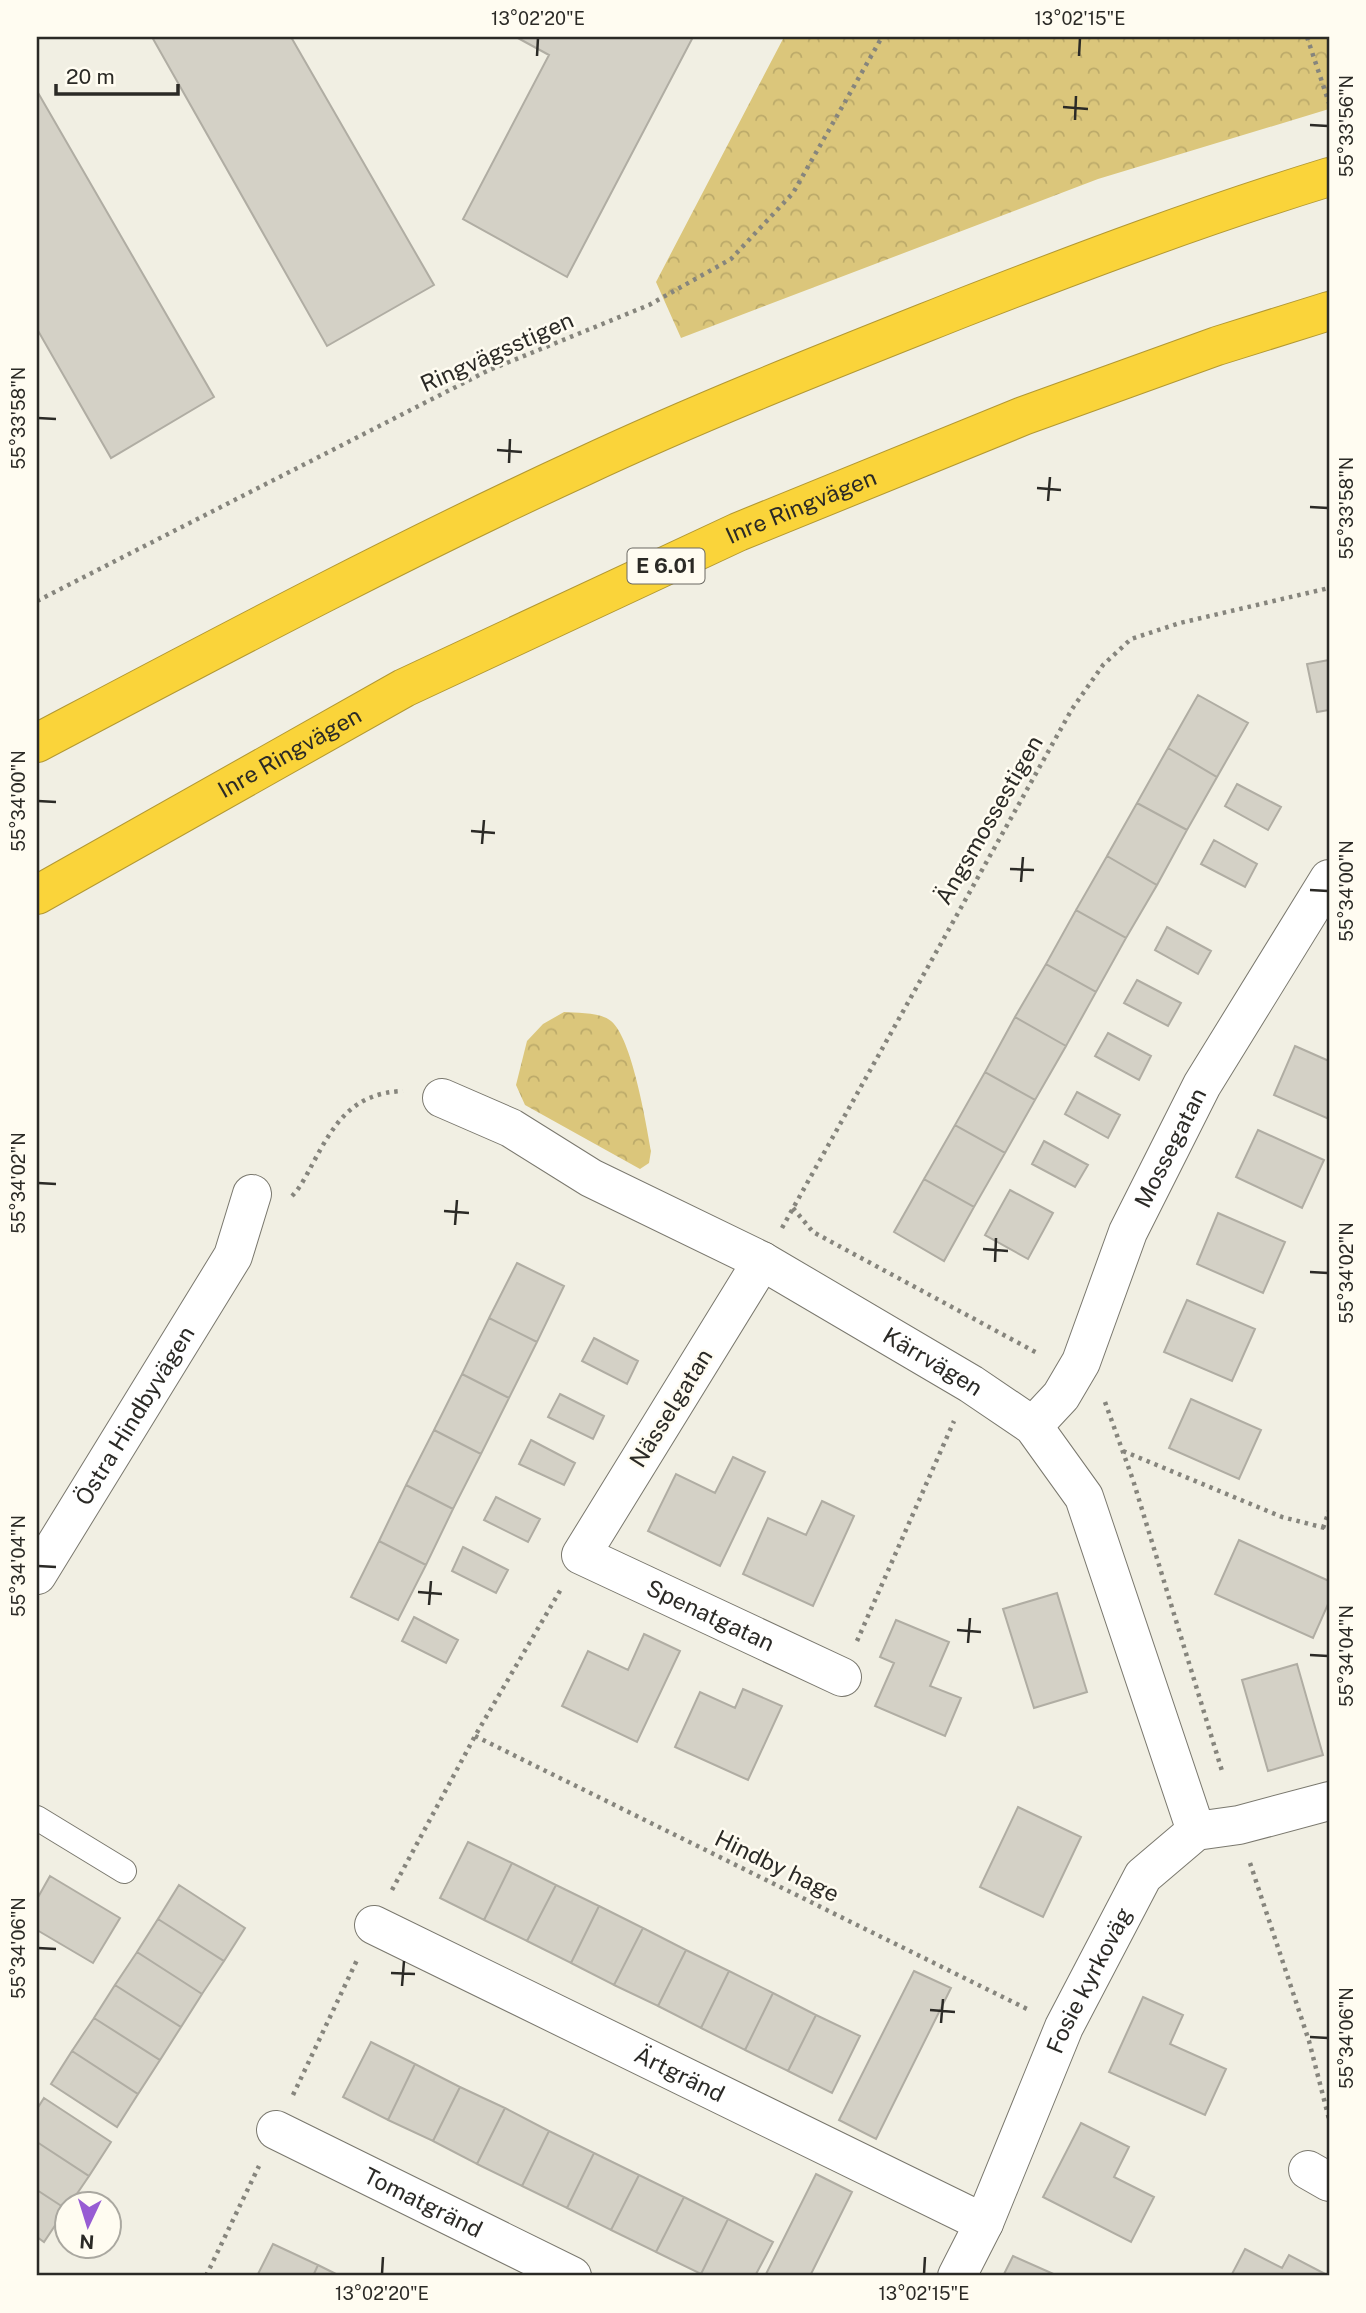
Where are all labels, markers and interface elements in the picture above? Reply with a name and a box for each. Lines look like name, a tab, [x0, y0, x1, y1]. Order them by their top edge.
text: 13°02'20"E	[491, 8, 585, 29]
text: 13°02'15"E	[1035, 8, 1125, 29]
scale bar	[56, 52, 178, 96]
text: 20 m	[66, 64, 115, 89]
text: 55°33'56"N	[1336, 75, 1357, 177]
street label: Ringvägsstigen	[416, 306, 577, 397]
text: 55°33'58"N	[8, 367, 29, 469]
text: 55°33'58"N	[1336, 457, 1357, 559]
street label: Inre Ringvägen	[721, 463, 880, 549]
road number: E 6.01	[628, 548, 704, 584]
street label: Inre Ringvägen	[213, 701, 366, 803]
street label: Ängsmossestigen	[929, 731, 1048, 909]
text: 55°34'00"N	[8, 750, 29, 852]
text: 55°34'00"N	[1336, 840, 1357, 942]
street label: Mossegatan	[1129, 1083, 1211, 1212]
text: 55°34'02"N	[8, 1132, 29, 1234]
text: 55°34'02"N	[1336, 1222, 1357, 1324]
street label: Östra Hindbyvägen	[69, 1321, 200, 1510]
street label: Kärrvägen	[879, 1321, 988, 1401]
street label: Nässelgatan	[624, 1344, 718, 1472]
text: 55°34'04"N	[8, 1515, 29, 1617]
street label: Spenatgatan	[642, 1574, 779, 1656]
text: 55°34'04"N	[1336, 1605, 1357, 1707]
street label: Hindby hage	[711, 1824, 844, 1907]
text: 55°34'06"N	[8, 1897, 29, 1999]
street label: Fosie kyrkoväg	[1041, 1903, 1137, 2057]
text: 55°34'06"N	[1336, 1987, 1357, 2089]
street label: Ärtgränd	[630, 2040, 729, 2107]
street label: Tomatgränd	[359, 2161, 487, 2243]
north arrow	[52, 2190, 122, 2260]
text: N	[79, 2230, 95, 2253]
text: 13°02'20"E	[335, 2283, 429, 2304]
text: 13°02'15"E	[879, 2283, 969, 2304]

